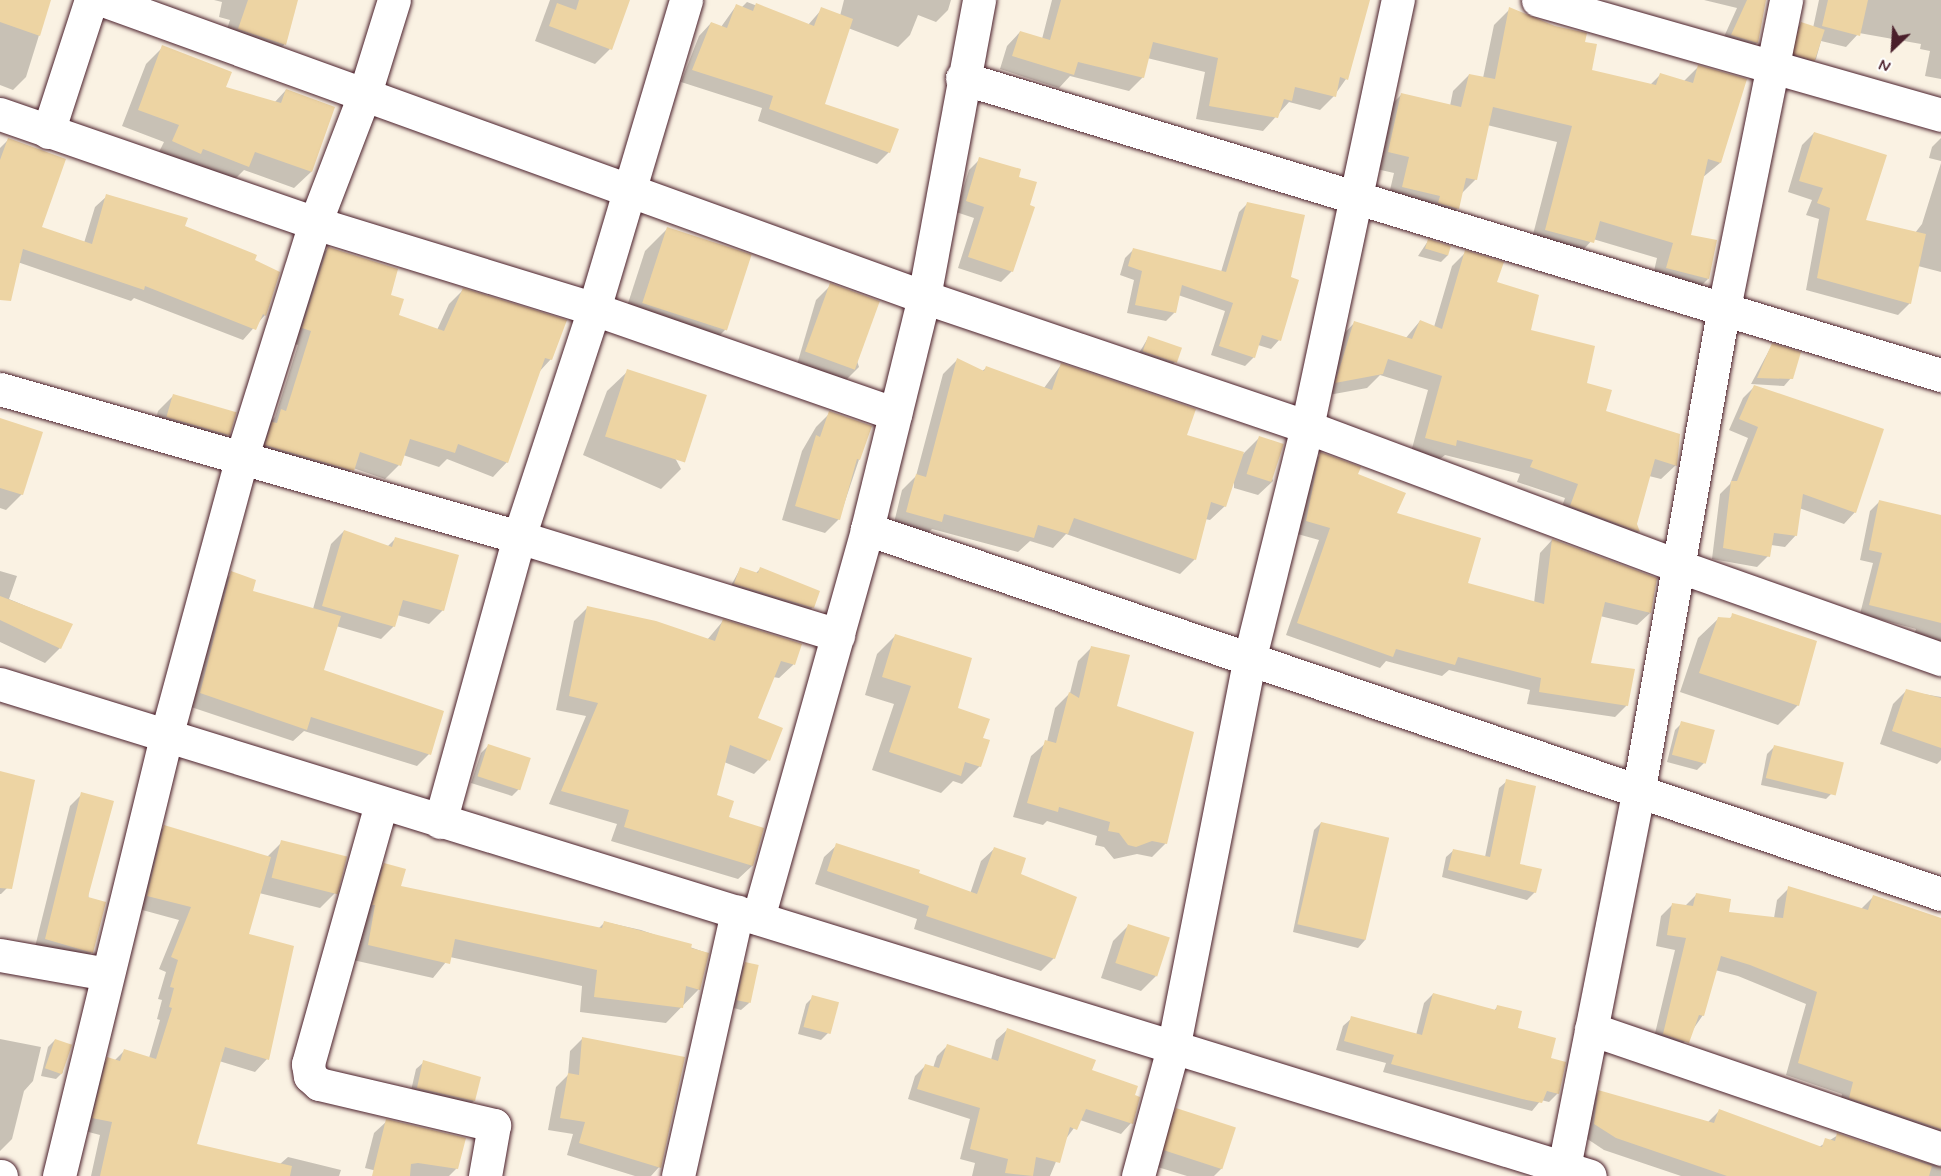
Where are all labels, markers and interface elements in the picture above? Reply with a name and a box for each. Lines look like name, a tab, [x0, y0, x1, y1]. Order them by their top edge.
north arrow	[1863, 18, 1923, 78]
text: N	[1876, 53, 1894, 77]

